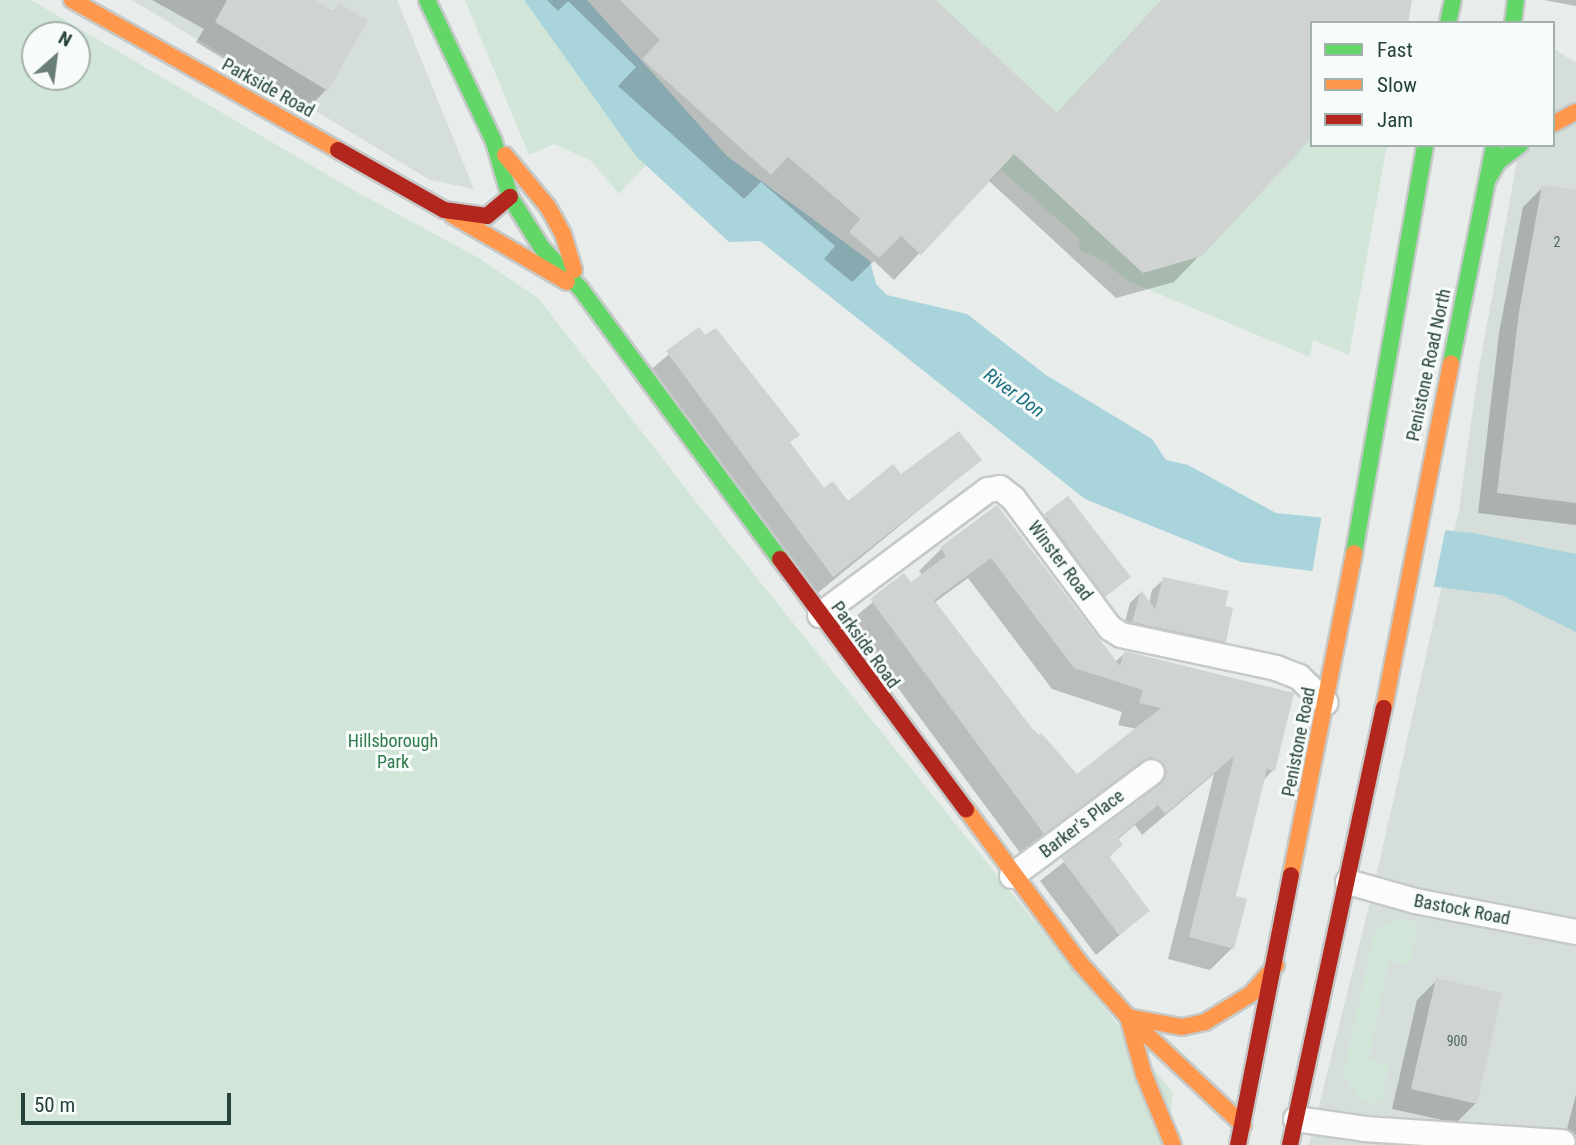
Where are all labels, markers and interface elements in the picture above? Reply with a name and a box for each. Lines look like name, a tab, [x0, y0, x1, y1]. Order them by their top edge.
north arrow	[21, 21, 91, 91]
legend	[1310, 21, 1555, 147]
text: N	[55, 26, 76, 52]
text: Fast	[1377, 38, 1413, 62]
street label: Parkside Road	[218, 54, 318, 122]
text: Slow	[1377, 73, 1417, 97]
text: Jam	[1377, 108, 1413, 132]
house number: 2	[1554, 234, 1560, 250]
street label: Penistone Road North	[1402, 287, 1456, 443]
water label: River Don	[979, 363, 1049, 423]
street label: Winster Road	[1023, 517, 1097, 605]
street label: Parkside Road	[826, 597, 904, 693]
street label: Penistone Road	[1278, 685, 1320, 799]
park label: Hillsborough Park	[348, 731, 438, 774]
street label: Barker's Place	[1035, 785, 1129, 863]
street label: Bastock Road	[1412, 890, 1512, 930]
house number: 900	[1447, 1033, 1467, 1049]
scale bar	[24, 1078, 234, 1122]
text: 50 m	[34, 1093, 75, 1117]

